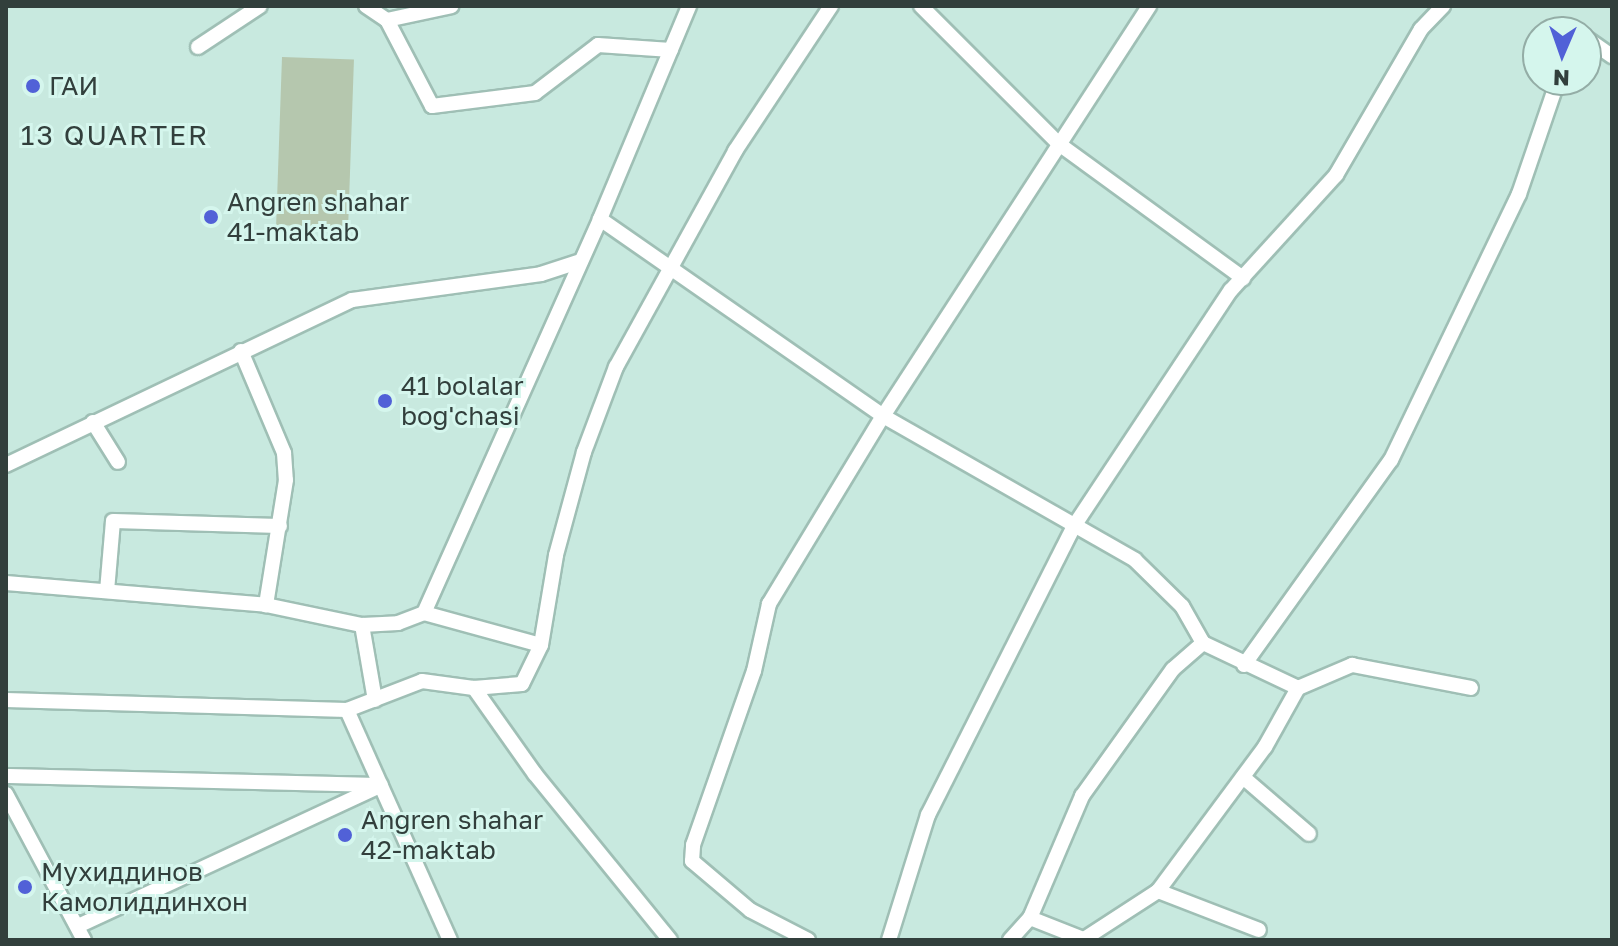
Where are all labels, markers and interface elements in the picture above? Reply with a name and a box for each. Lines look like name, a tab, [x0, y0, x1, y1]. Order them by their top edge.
north arrow	[1522, 16, 1602, 96]
text: N	[1552, 65, 1570, 92]
place label: ГАИ	[49, 70, 98, 102]
marker: ГАИ	[24, 77, 42, 95]
district label: 13 QUARTER	[21, 118, 209, 152]
place label: Angren shahar 41-maktab	[227, 186, 409, 248]
marker: Angren shahar 41-maktab	[202, 208, 220, 226]
place label: 41 bolalar bog'chasi	[401, 370, 524, 432]
marker: 41 bolalar bog'chasi	[376, 392, 394, 410]
place label: Angren shahar 42-maktab	[361, 804, 543, 866]
marker: Angren shahar 42-maktab	[336, 826, 354, 844]
place label: Мухиддинов Камолиддинхон	[41, 856, 248, 918]
marker: Мухиддинов Камолиддинхон	[16, 878, 34, 896]

